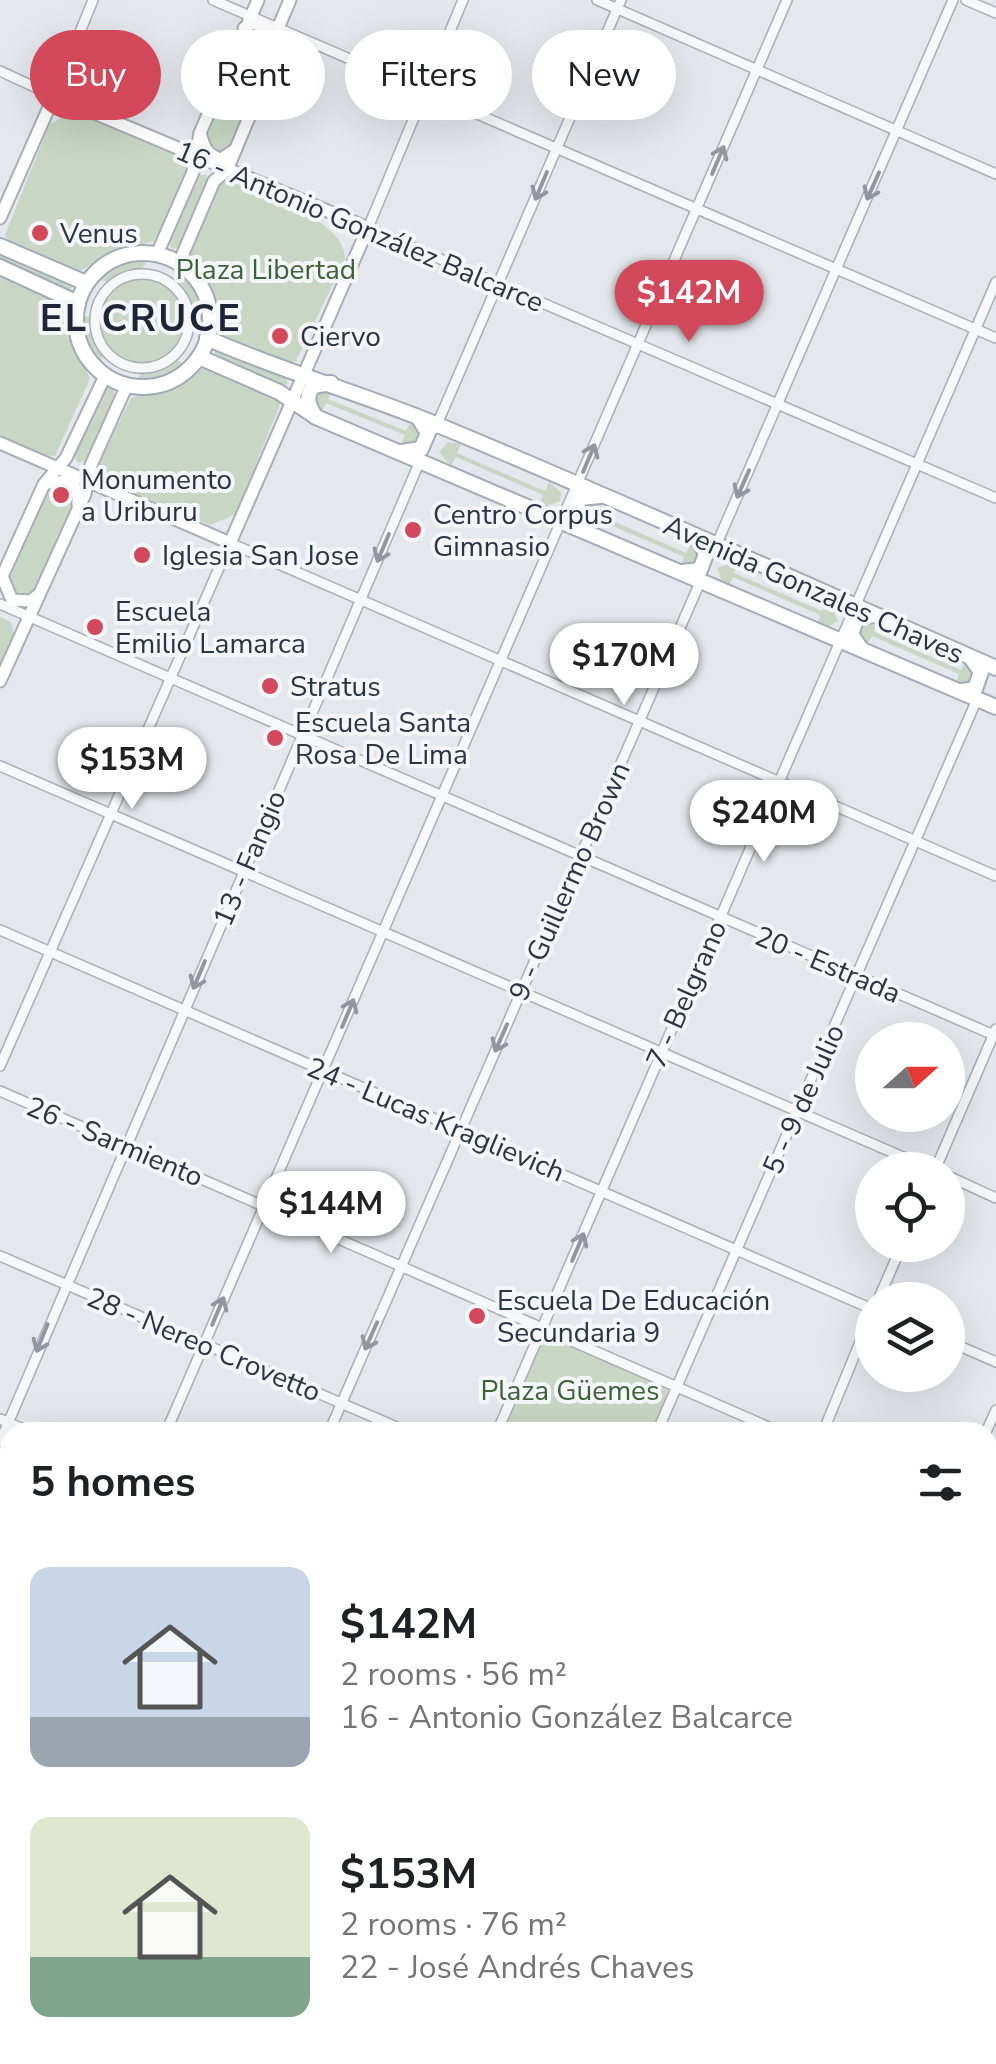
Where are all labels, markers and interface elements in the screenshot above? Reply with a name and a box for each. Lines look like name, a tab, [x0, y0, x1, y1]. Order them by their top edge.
chip: Buy	[30, 30, 161, 120]
chip: Rent	[181, 30, 325, 120]
chip: Filters	[345, 30, 512, 120]
chip: New	[532, 30, 676, 120]
street label: 16 - Antonio González Balcarce	[170, 132, 549, 322]
one-way arrow	[710, 145, 728, 176]
one-way arrow	[531, 170, 549, 201]
one-way arrow	[863, 170, 881, 201]
place label: Venus	[59, 215, 138, 253]
marker: Venus	[29, 222, 51, 244]
park label: Plaza Libertad	[176, 251, 356, 289]
pin: $142M	[619, 260, 759, 345]
text: $142M	[637, 271, 741, 314]
district label: EL CRUCE	[40, 293, 242, 344]
place label: Ciervo	[300, 318, 381, 356]
marker: Ciervo	[269, 325, 291, 347]
one-way arrow	[581, 443, 599, 474]
place label: Monumento a Uriburu	[81, 461, 232, 531]
one-way arrow	[733, 468, 751, 499]
marker: Monumento a Uriburu	[50, 484, 72, 506]
place label: Centro Corpus Gimnasio	[433, 496, 613, 566]
street label: Avenida Gonzales Chaves	[658, 507, 970, 673]
marker: Centro Corpus Gimnasio	[402, 519, 424, 541]
one-way arrow	[373, 532, 391, 563]
place label: Iglesia San Jose	[162, 537, 359, 575]
marker: Iglesia San Jose	[131, 544, 153, 566]
place label: Escuela Emilio Lamarca	[115, 593, 306, 663]
marker: Escuela Emilio Lamarca	[84, 616, 106, 638]
pin: $170M	[554, 623, 694, 708]
text: $170M	[572, 634, 676, 677]
place label: Stratus	[290, 668, 381, 706]
marker: Stratus	[259, 675, 281, 697]
place label: Escuela Santa Rosa De Lima	[295, 704, 471, 774]
pin: $153M	[62, 727, 202, 812]
marker: Escuela Santa Rosa De Lima	[264, 727, 286, 749]
text: $153M	[80, 738, 184, 781]
street label: 9 - Guillermo Brown	[500, 756, 640, 1007]
pin: $240M	[694, 780, 834, 865]
street label: 13 - Fangio	[204, 785, 296, 932]
text: $240M	[712, 791, 816, 834]
street label: 7 - Belgrano	[637, 915, 736, 1074]
street label: 20 - Estrada	[749, 917, 906, 1013]
one-way arrow	[188, 959, 206, 990]
one-way arrow	[340, 998, 358, 1029]
street label: 5 - 9 de Julio	[754, 1018, 854, 1180]
one-way arrow	[491, 1022, 509, 1053]
north arrow	[855, 1022, 965, 1132]
map controls	[855, 1022, 965, 1392]
street label: 24 - Lucas Kraglievich	[301, 1048, 570, 1191]
street label: 26 - Sarmiento	[20, 1088, 209, 1196]
button: locate	[855, 1152, 965, 1262]
pin: $144M	[261, 1171, 401, 1256]
text: $144M	[279, 1182, 383, 1225]
one-way arrow	[570, 1232, 588, 1263]
street label: 28 - Nereo Crovetto	[81, 1278, 326, 1411]
place label: Escuela De Educación Secundaria 9	[497, 1282, 770, 1352]
button: layers	[855, 1282, 965, 1392]
one-way arrow	[211, 1296, 229, 1327]
marker: Escuela De Educación Secundaria 9	[466, 1305, 488, 1327]
one-way arrow	[361, 1320, 379, 1351]
one-way arrow	[32, 1322, 50, 1352]
park label: Plaza Güemes	[481, 1372, 659, 1410]
text: 5 homes	[30, 1454, 195, 1511]
icon: filters	[913, 1455, 968, 1510]
text: $142M	[340, 1596, 477, 1653]
icon: home	[110, 1607, 230, 1727]
text: 2 rooms · 56 m²	[340, 1653, 567, 1696]
text: 16 - Antonio González Balcarce	[340, 1696, 793, 1739]
text: $153M	[340, 1846, 477, 1903]
icon: home	[110, 1857, 230, 1977]
text: 2 rooms · 76 m²	[340, 1903, 567, 1946]
text: 22 - José Andrés Chaves	[340, 1946, 694, 1989]

